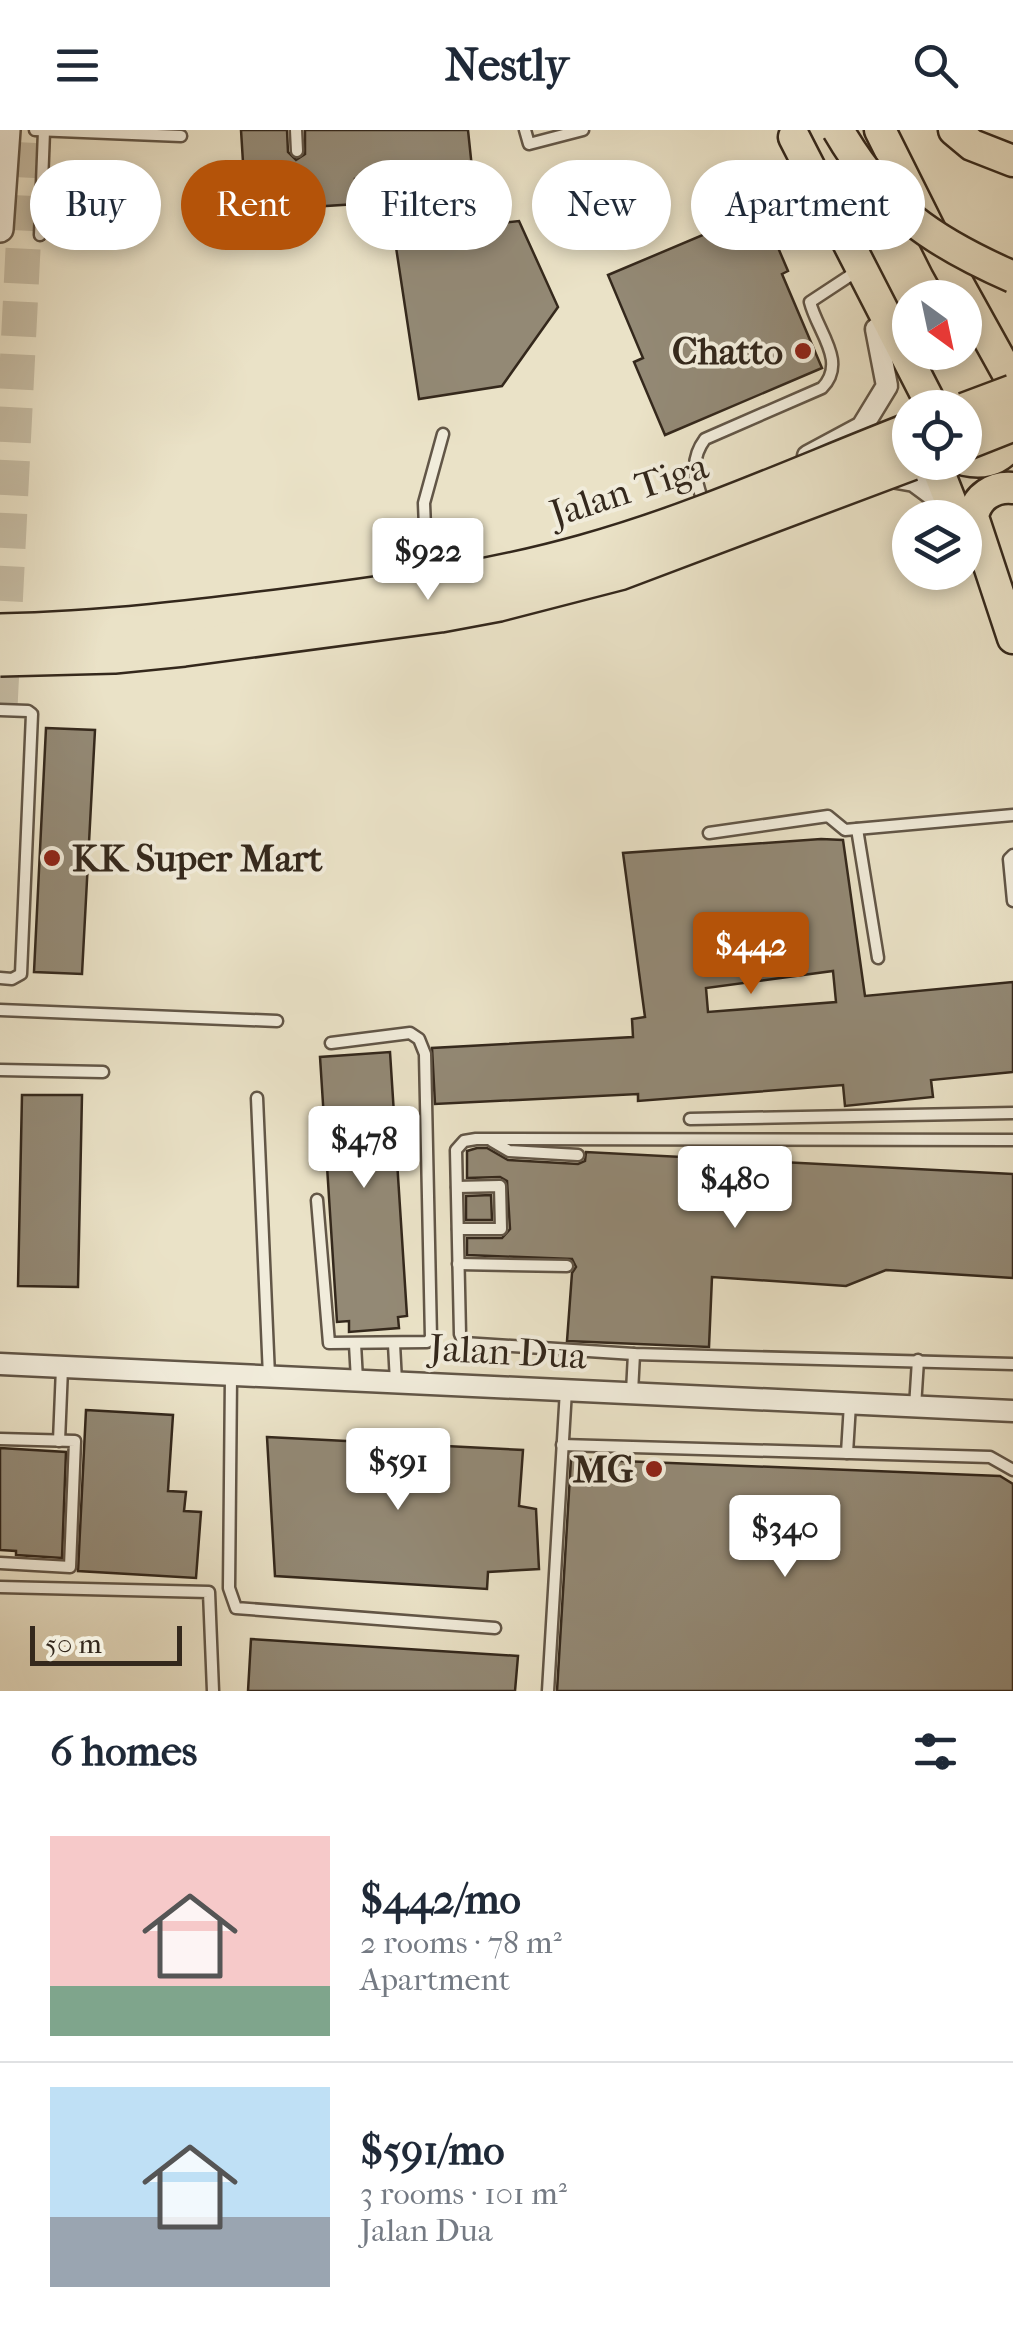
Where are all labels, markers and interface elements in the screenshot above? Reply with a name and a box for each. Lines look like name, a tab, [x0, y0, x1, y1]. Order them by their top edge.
icon: menu	[50, 38, 105, 93]
icon: search	[908, 38, 963, 93]
text: Nestly	[445, 39, 568, 92]
chip: Buy	[30, 160, 161, 250]
chip: Rent	[181, 160, 326, 250]
chip: Filters	[346, 160, 512, 250]
chip: New	[532, 160, 671, 250]
chip: Apartment	[691, 160, 925, 250]
north arrow	[892, 280, 982, 370]
map controls	[892, 280, 982, 590]
place label: Chatto	[672, 329, 783, 374]
marker: Chatto	[792, 340, 814, 362]
button: locate	[892, 390, 982, 480]
street label: Jalan Tiga	[542, 443, 714, 538]
button: layers	[892, 500, 982, 590]
pin: $922	[369, 518, 487, 603]
text: $922	[394, 532, 462, 569]
place label: KK Super Mart	[72, 836, 323, 881]
marker: KK Super Mart	[41, 847, 63, 869]
pin: $442	[692, 912, 810, 997]
text: $442	[715, 926, 787, 963]
pin: $478	[305, 1106, 423, 1191]
text: $478	[330, 1120, 398, 1157]
pin: $480	[676, 1146, 794, 1231]
text: $480	[700, 1160, 770, 1197]
street label: Jalan Dua	[425, 1325, 588, 1379]
pin: $591	[339, 1428, 457, 1513]
text: $591	[368, 1442, 428, 1479]
place label: MG	[573, 1447, 634, 1492]
marker: MG	[643, 1458, 665, 1480]
pin: $340	[726, 1495, 844, 1580]
text: $340	[751, 1509, 819, 1546]
scale bar	[30, 1621, 182, 1666]
text: 50 m	[45, 1627, 102, 1660]
icon: filters	[908, 1724, 963, 1779]
text: 6 homes	[50, 1727, 197, 1776]
text: $442/mo	[360, 1875, 521, 1924]
icon: home	[130, 1876, 250, 1996]
text: 2 rooms · 78 m²	[360, 1924, 562, 1961]
text: Apartment	[360, 1961, 510, 1998]
text: $591/mo	[360, 2126, 505, 2175]
icon: home	[130, 2127, 250, 2247]
text: 3 rooms · 101 m²	[360, 2175, 567, 2212]
text: Jalan Dua	[360, 2212, 493, 2249]

